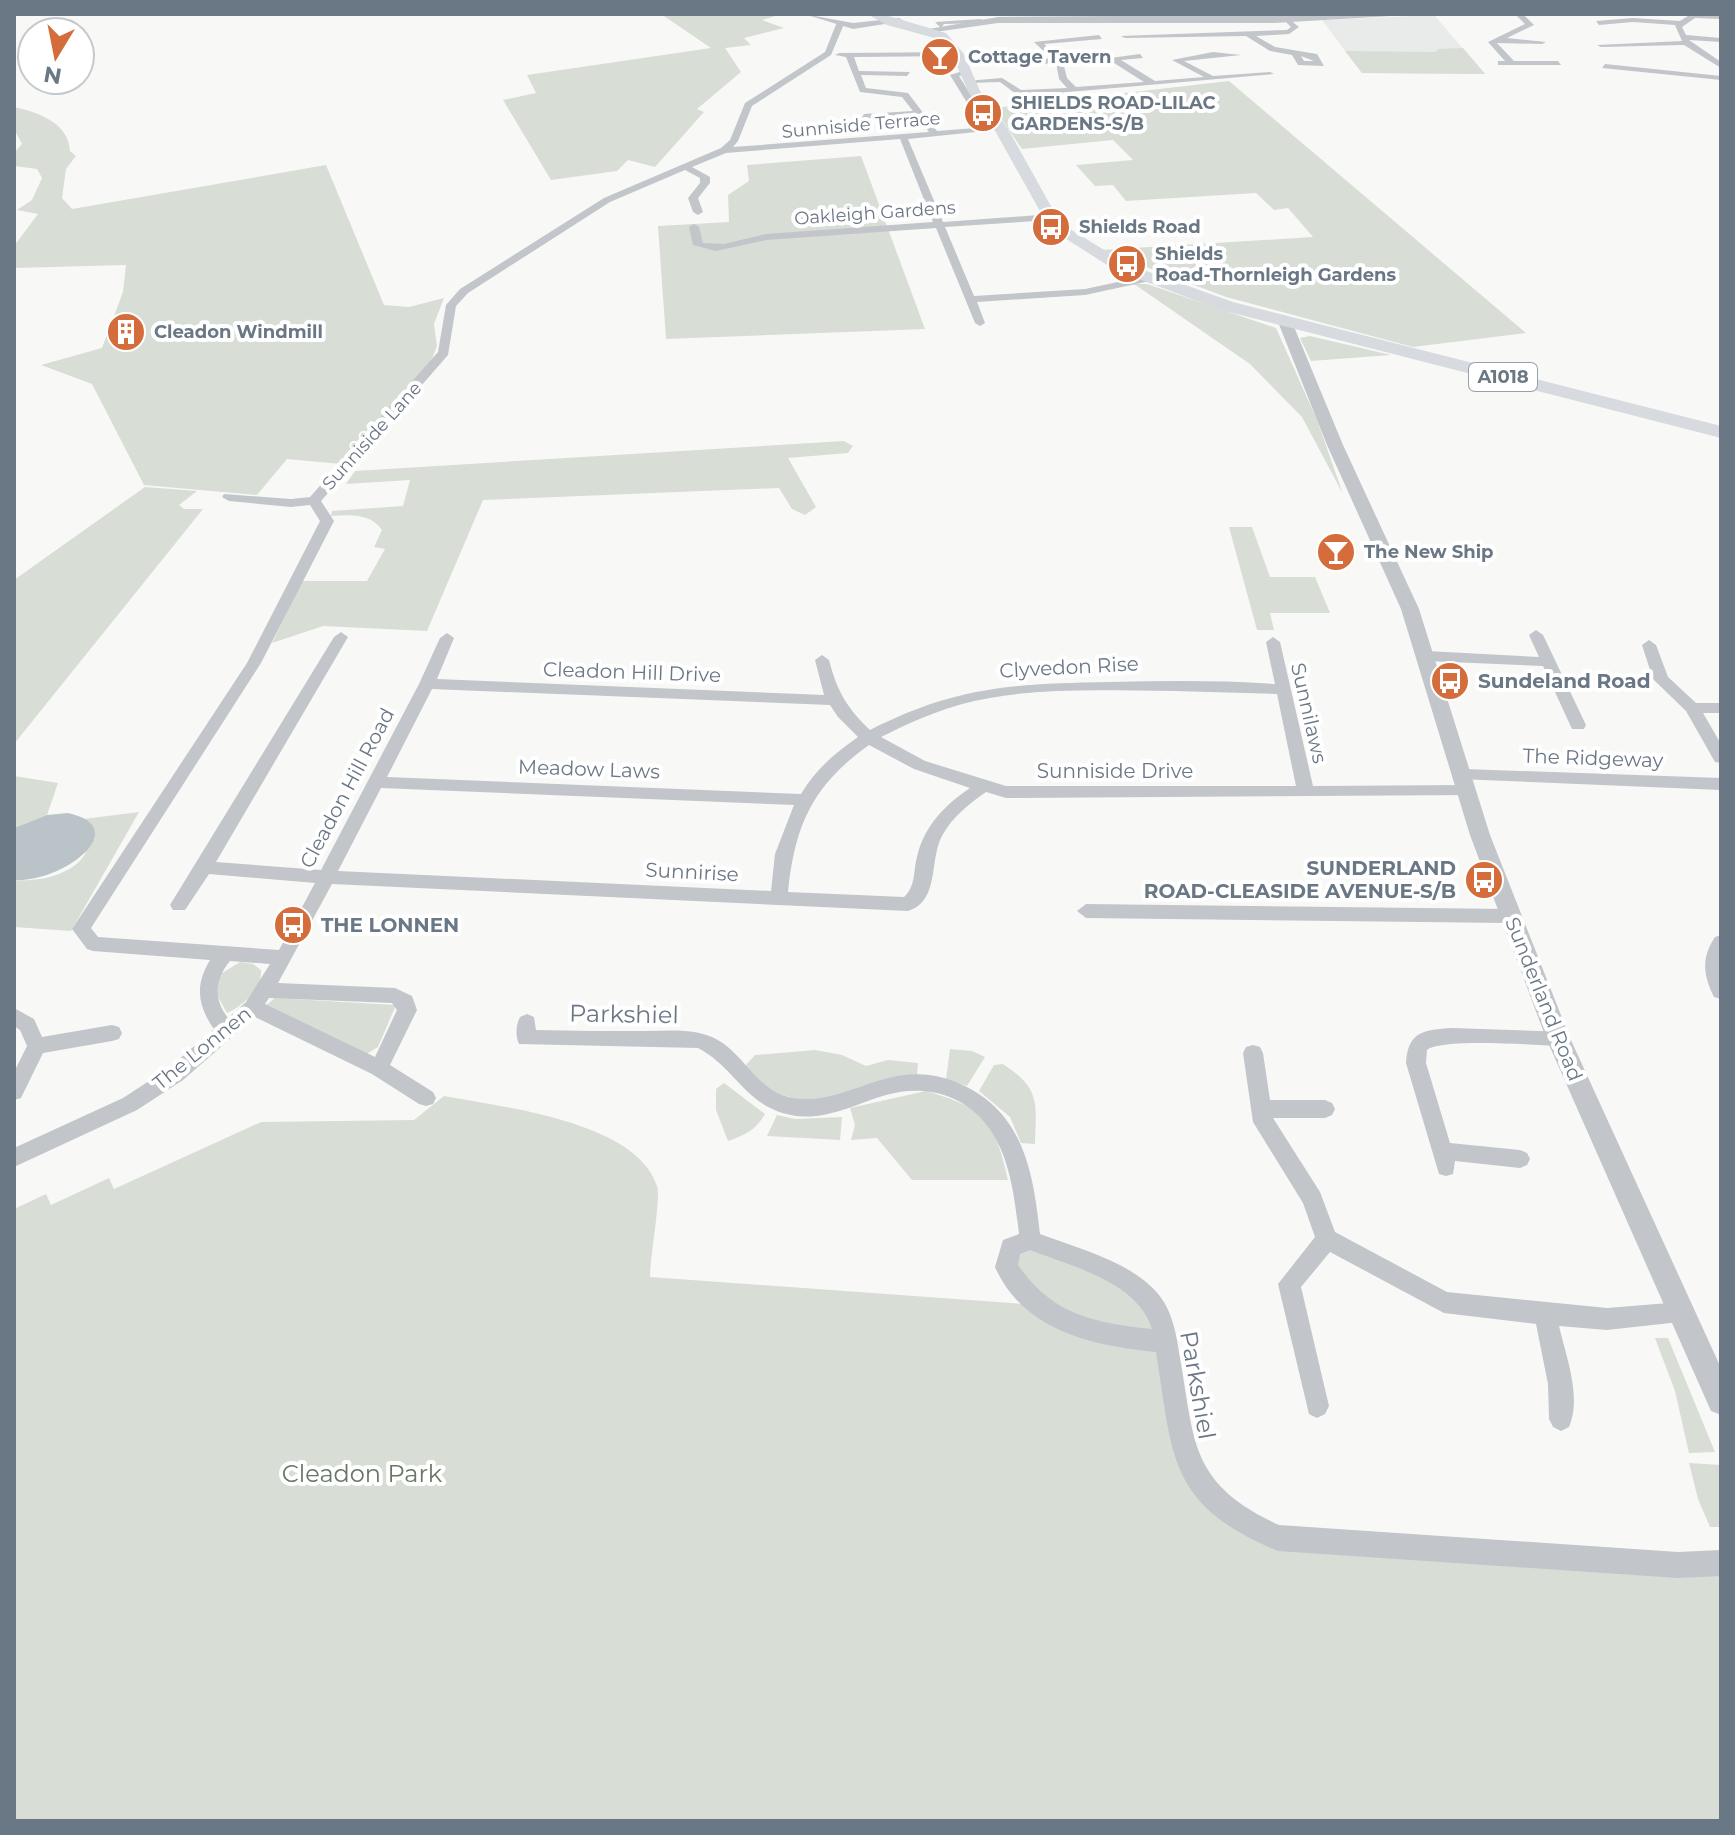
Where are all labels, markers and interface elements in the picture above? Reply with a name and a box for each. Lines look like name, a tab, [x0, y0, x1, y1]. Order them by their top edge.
north arrow	[16, 16, 96, 96]
bar icon: Cottage Tavern	[919, 36, 961, 78]
place label: Cottage Tavern	[968, 46, 1111, 68]
text: N	[42, 60, 64, 90]
bus stop icon: SHIELDS ROAD-LILAC GARDENS-S/B	[962, 92, 1004, 134]
place label: SHIELDS ROAD-LILAC GARDENS-S/B	[1011, 92, 1216, 135]
street label: Sunniside Terrace	[781, 107, 941, 143]
street label: Oakleigh Gardens	[794, 196, 957, 230]
bus stop icon: Shields Road	[1030, 206, 1072, 248]
place label: Shields Road	[1079, 216, 1201, 238]
bus stop icon: Shields Road-Thornleigh Gardens	[1106, 243, 1148, 285]
place label: Shields Road-Thornleigh Gardens	[1155, 243, 1396, 286]
building icon: Cleadon Windmill	[105, 311, 147, 353]
place label: Cleadon Windmill	[154, 321, 323, 343]
road number: A1018	[1469, 363, 1537, 391]
street label: Sunniside Lane	[318, 377, 426, 495]
bar icon: The New Ship	[1315, 531, 1357, 573]
place label: The New Ship	[1364, 541, 1494, 563]
street label: Clyvedon Rise	[999, 651, 1139, 683]
street label: Cleadon Hill Drive	[543, 657, 721, 687]
street label: Sunnilaws	[1286, 660, 1332, 766]
bus stop icon: Sundeland Road	[1429, 660, 1471, 702]
place label: Sundeland Road	[1478, 669, 1651, 693]
street label: Cleadon Hill Road	[295, 704, 399, 872]
street label: The Ridgeway	[1522, 744, 1664, 772]
street label: Meadow Laws	[518, 755, 661, 783]
street label: Sunniside Drive	[1037, 759, 1193, 783]
place label: SUNDERLAND ROAD-CLEASIDE AVENUE-S/B	[1144, 856, 1456, 903]
street label: Sunnirise	[645, 858, 739, 886]
bus stop icon: SUNDERLAND ROAD-CLEASIDE AVENUE-S/B	[1463, 859, 1505, 901]
bus stop icon: THE LONNEN	[272, 904, 314, 946]
place label: THE LONNEN	[321, 913, 459, 937]
street label: Sunderland Road	[1500, 914, 1588, 1084]
street label: Parkshiel	[569, 999, 679, 1029]
street label: The Lonnen	[148, 1001, 256, 1095]
street label: Parkshiel	[1174, 1328, 1222, 1442]
park label: Cleadon Park	[282, 1459, 443, 1488]

